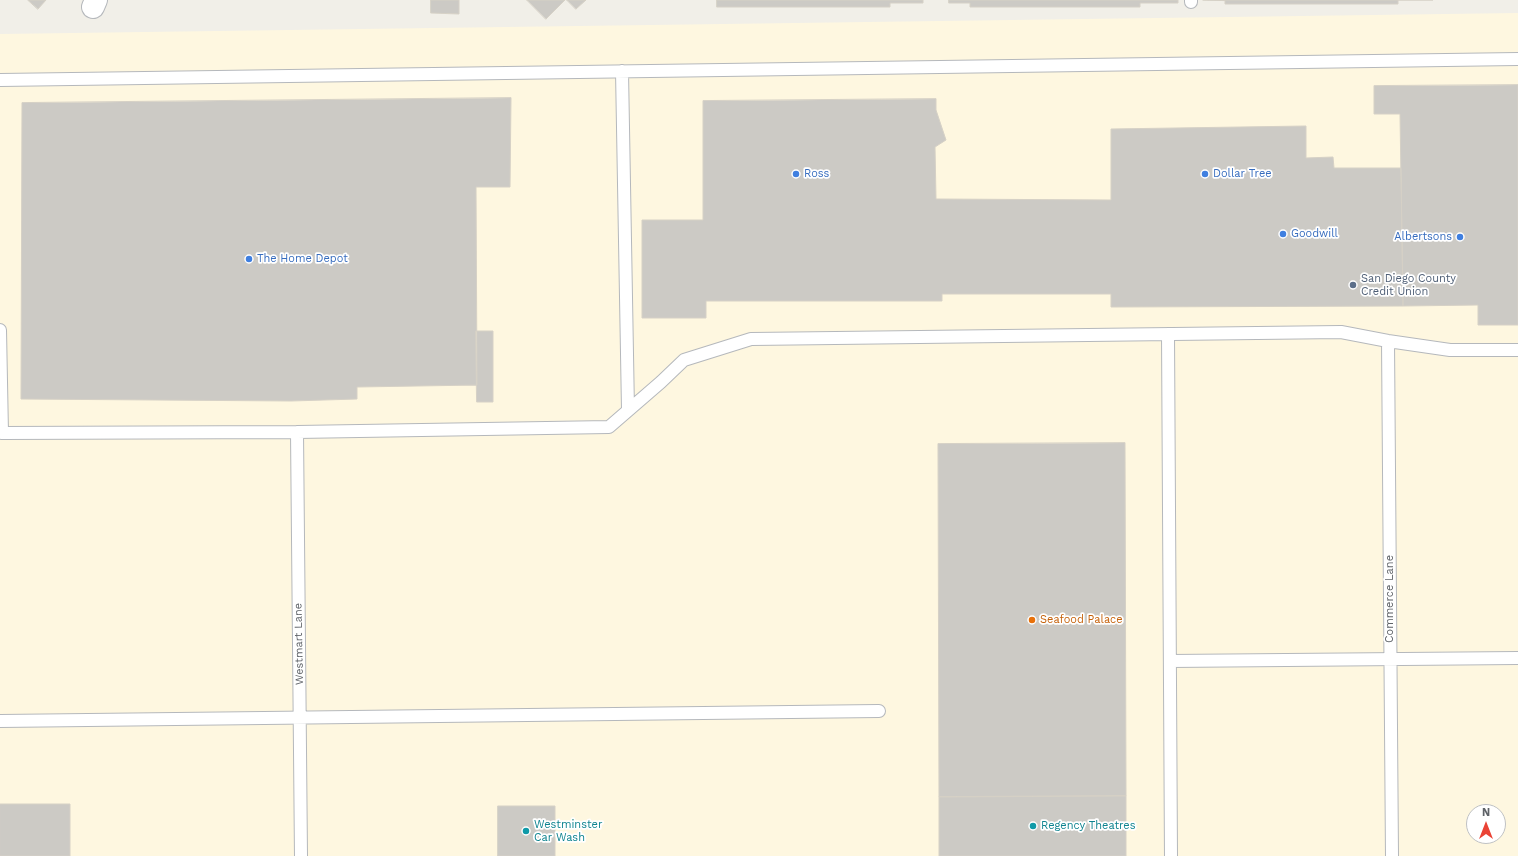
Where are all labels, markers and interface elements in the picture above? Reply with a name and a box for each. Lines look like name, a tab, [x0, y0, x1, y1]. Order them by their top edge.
place label: Ross	[804, 167, 829, 181]
place label: Dollar Tree	[1213, 167, 1272, 181]
marker: Ross	[791, 169, 801, 179]
marker: Dollar Tree	[1200, 169, 1210, 179]
place label: Goodwill	[1291, 227, 1338, 241]
marker: Goodwill	[1278, 229, 1288, 239]
place label: Albertsons	[1394, 230, 1452, 244]
marker: Albertsons	[1455, 232, 1465, 242]
place label: The Home Depot	[257, 252, 348, 266]
marker: The Home Depot	[244, 254, 254, 264]
place label: San Diego County Credit Union	[1361, 272, 1456, 298]
marker: San Diego County Credit Union	[1348, 280, 1358, 290]
street label: Commerce Lane	[1383, 555, 1397, 643]
street label: Westmart Lane	[292, 603, 306, 685]
place label: Seafood Palace	[1040, 613, 1123, 627]
marker: Seafood Palace	[1027, 615, 1037, 625]
north arrow	[1466, 804, 1506, 844]
text: N	[1482, 806, 1490, 819]
place label: Westminster Car Wash	[534, 818, 602, 844]
place label: Regency Theatres	[1041, 819, 1136, 833]
marker: Regency Theatres	[1028, 821, 1038, 831]
marker: Westminster Car Wash	[521, 826, 531, 836]

